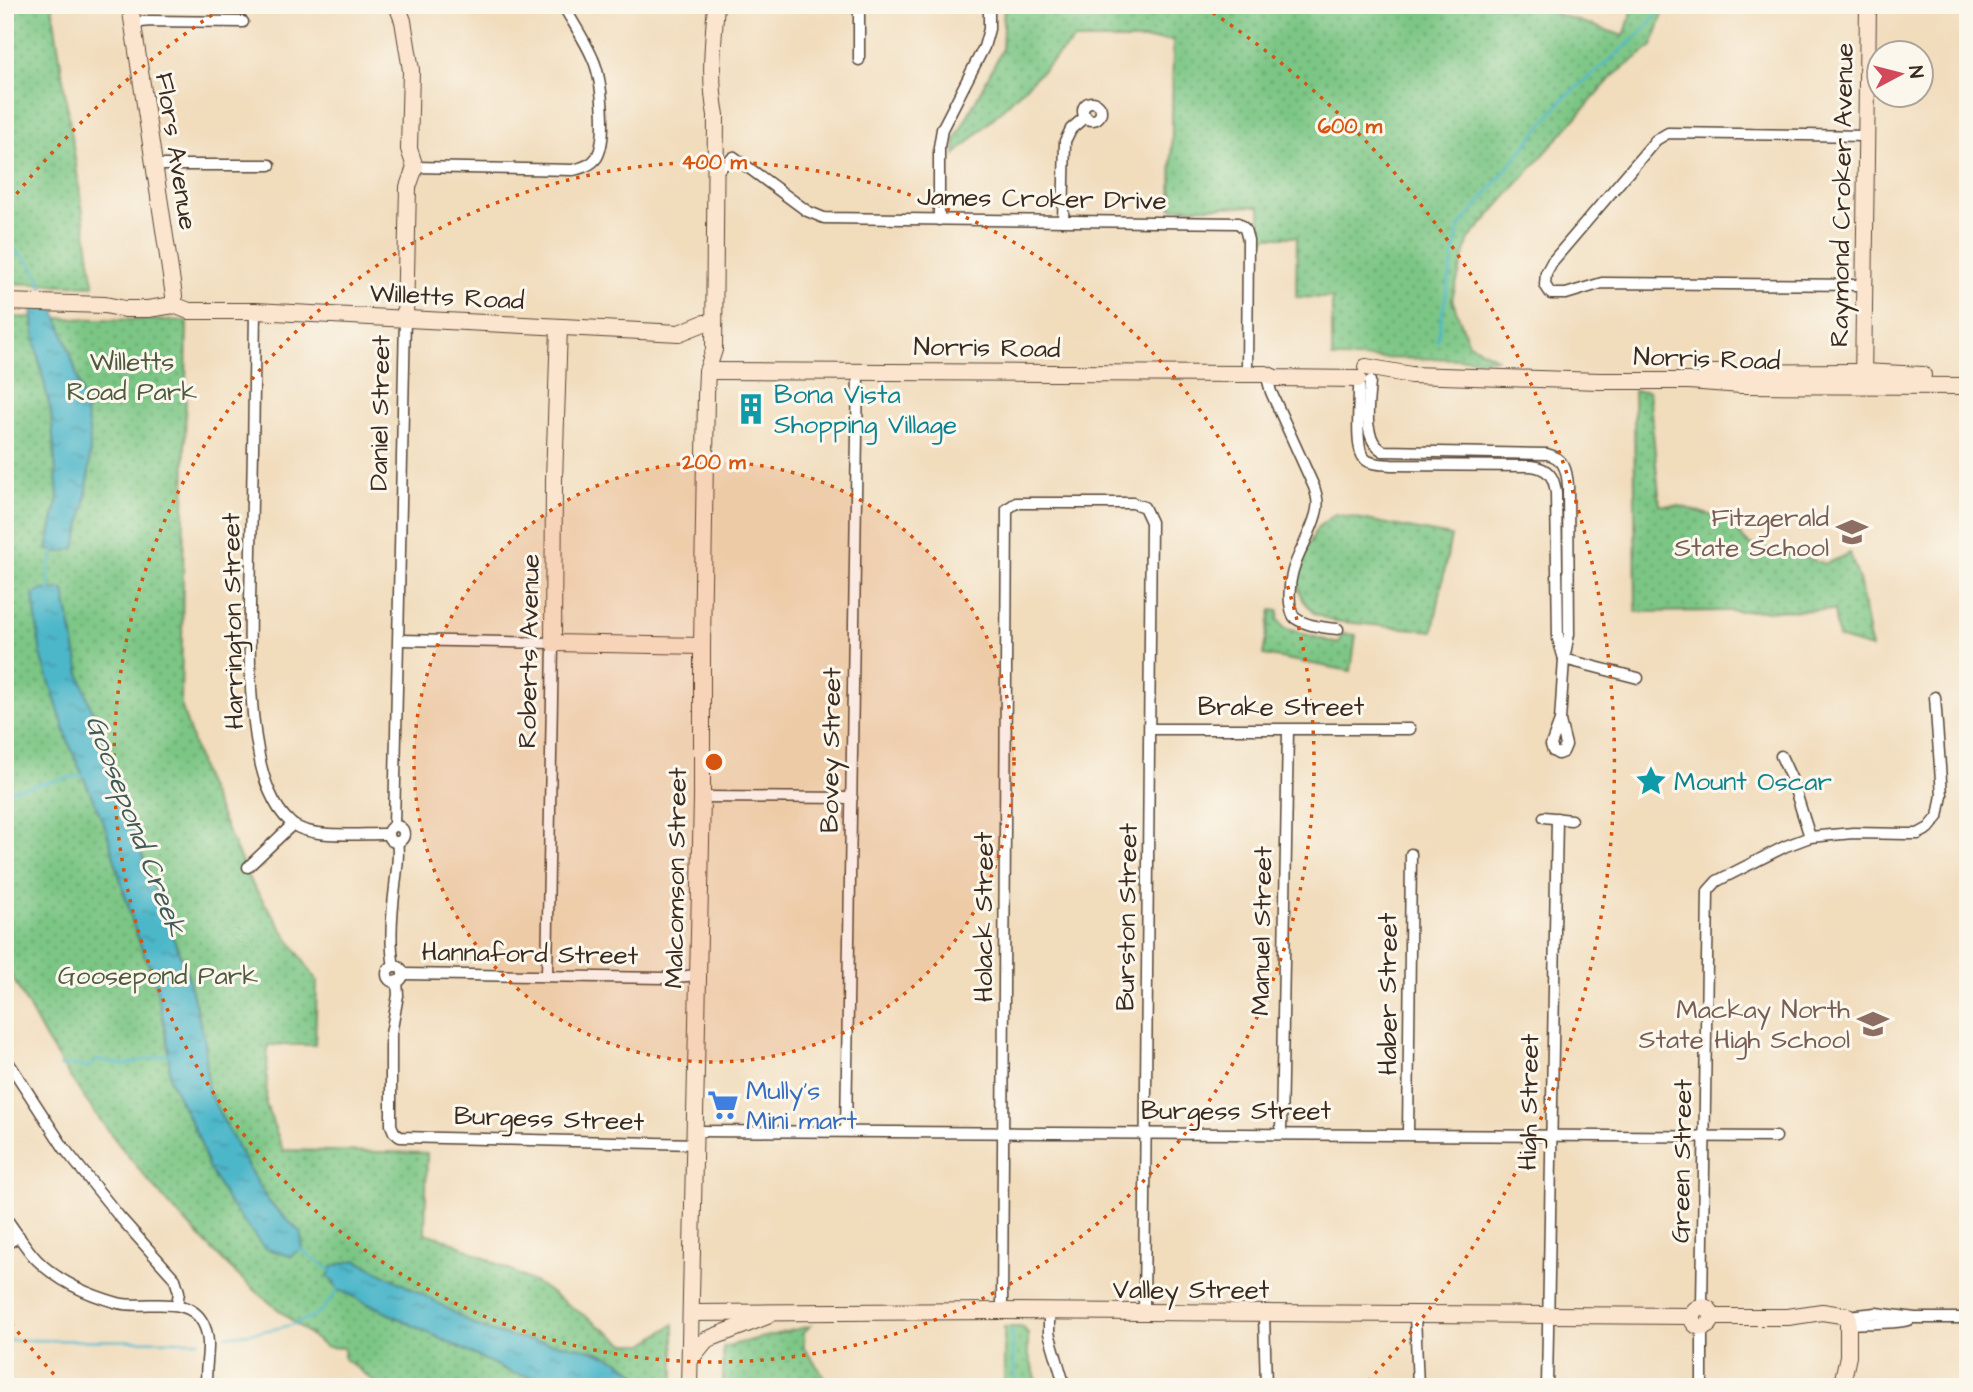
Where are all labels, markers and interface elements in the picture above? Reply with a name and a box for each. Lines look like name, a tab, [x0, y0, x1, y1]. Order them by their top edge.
north arrow	[1864, 38, 1934, 108]
street label: Raymond Croker Avenue	[1821, 43, 1865, 347]
text: N	[1901, 65, 1930, 80]
street label: Flors Avenue	[146, 70, 206, 232]
text: 600 m	[1318, 112, 1383, 141]
text: 400 m	[681, 148, 747, 177]
street label: James Croker Drive	[917, 179, 1167, 219]
street label: Willetts Road	[369, 275, 525, 319]
street label: Norris Road	[913, 329, 1061, 367]
street label: Daniel Street	[361, 334, 399, 491]
street label: Norris Road	[1633, 338, 1781, 380]
park label: Willetts Road Park	[67, 344, 197, 410]
place label: Bona Vista Shopping Village	[774, 377, 957, 445]
building icon: Bona Vista Shopping Village	[734, 392, 768, 426]
text: 200 m	[681, 448, 746, 477]
place label: Fitzgerald State School	[1674, 500, 1829, 566]
street label: Harrington Street	[213, 512, 255, 730]
school or university icon: Fitzgerald State School	[1835, 515, 1869, 549]
street label: Roberts Avenue	[509, 553, 549, 749]
street label: Bovey Street	[812, 666, 852, 833]
street label: Brake Street	[1198, 689, 1365, 725]
water label: Goosepond Creek	[76, 709, 196, 942]
centre of rings	[702, 750, 726, 774]
place icon: Mount Oscar	[1634, 764, 1668, 798]
place label: Mount Oscar	[1674, 764, 1832, 800]
street label: Malcomson Street	[656, 767, 696, 989]
street label: Burston Street	[1107, 822, 1147, 1011]
street label: Holack Street	[966, 831, 1002, 1002]
street label: Manuel Street	[1243, 845, 1281, 1016]
street label: Haber Street	[1370, 912, 1406, 1075]
street label: Hannaford Street	[421, 934, 639, 974]
park label: Goosepond Park	[58, 958, 258, 994]
place label: Mackay North State High School	[1639, 992, 1850, 1060]
school or university icon: Mackay North State High School	[1856, 1007, 1890, 1041]
street label: High Street	[1510, 1033, 1550, 1171]
place label: Mully's Mini mart	[746, 1073, 858, 1139]
street label: Green Street	[1663, 1078, 1701, 1243]
supermarket icon: Mully's Mini mart	[706, 1088, 740, 1122]
street label: Burgess Street	[1141, 1093, 1332, 1131]
street label: Burgess Street	[453, 1098, 645, 1142]
street label: Valley Street	[1113, 1272, 1270, 1310]

